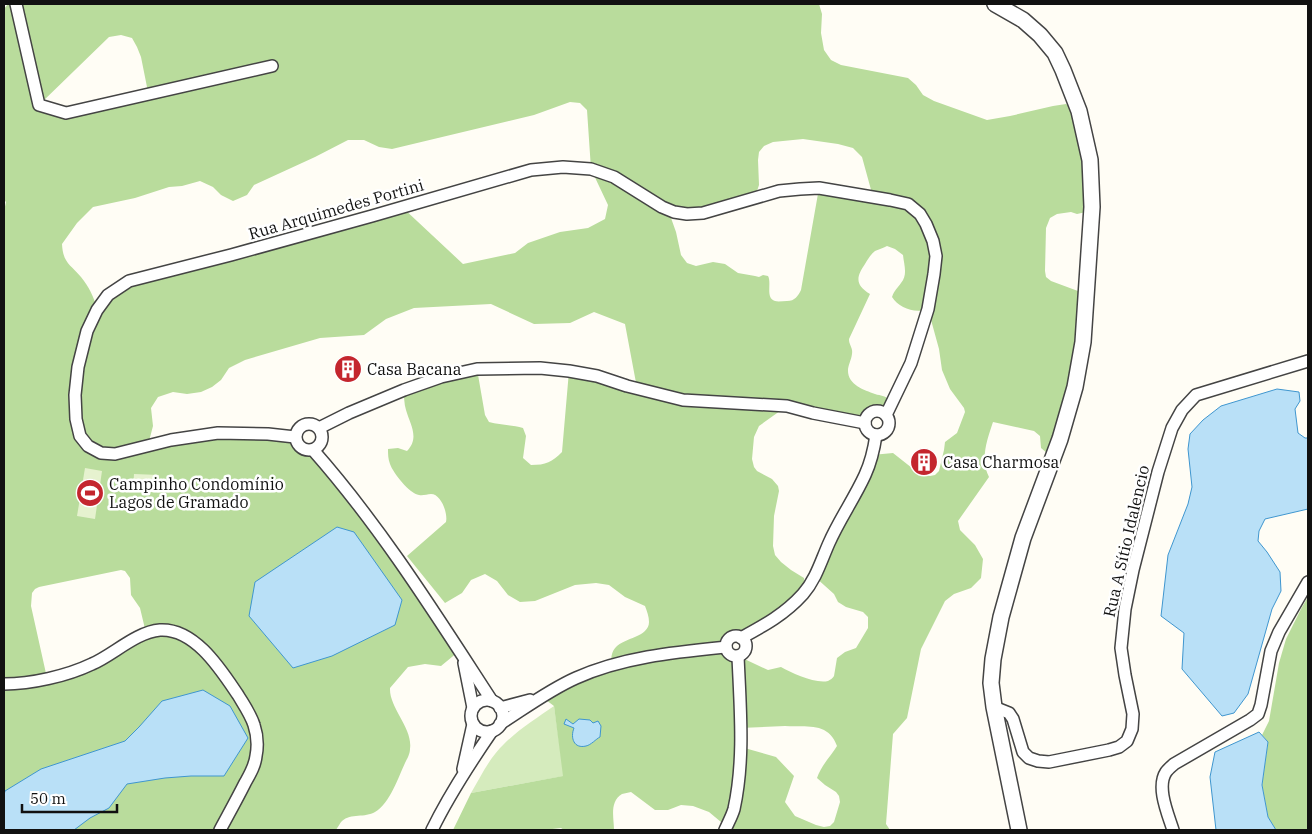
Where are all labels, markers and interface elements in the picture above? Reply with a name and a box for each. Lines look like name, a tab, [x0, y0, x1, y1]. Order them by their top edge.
street label: Rua Arquimedes Portini	[246, 174, 426, 244]
building icon: Casa Bacana	[333, 354, 363, 384]
place label: Casa Bacana	[367, 359, 462, 379]
building icon: Casa Charmosa	[909, 447, 939, 477]
place label: Casa Charmosa	[943, 452, 1059, 472]
street label: Rua A Sítio Idalencio	[1099, 463, 1153, 619]
place label: Campinho Condomínio Lagos de Gramado	[109, 474, 284, 512]
sports icon: Campinho Condomínio Lagos de Gramado	[75, 478, 105, 508]
scale bar	[22, 782, 118, 814]
text: 50 m	[30, 789, 66, 808]

